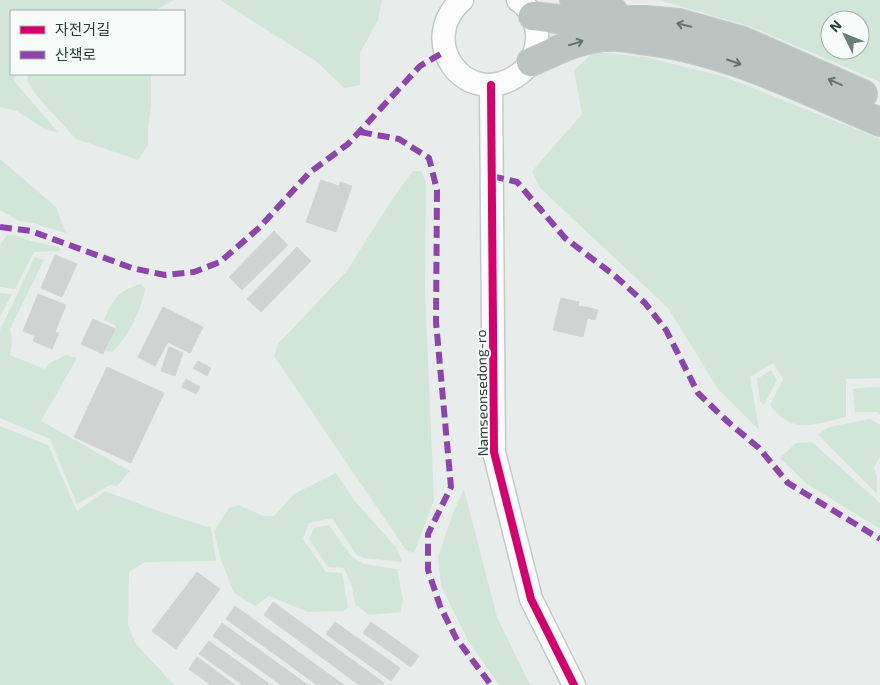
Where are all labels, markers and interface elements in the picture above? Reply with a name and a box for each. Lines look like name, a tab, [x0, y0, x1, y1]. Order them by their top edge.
legend	[10, 10, 185, 75]
north arrow	[820, 10, 870, 60]
text: N	[825, 16, 845, 35]
text: 자전거길	[55, 20, 110, 38]
one-way arrow	[676, 20, 692, 29]
one-way arrow	[567, 38, 583, 48]
text: 산책로	[55, 45, 96, 63]
one-way arrow	[726, 58, 742, 67]
one-way arrow	[828, 76, 843, 86]
street label: Namseonsedong-ro	[472, 329, 491, 457]

